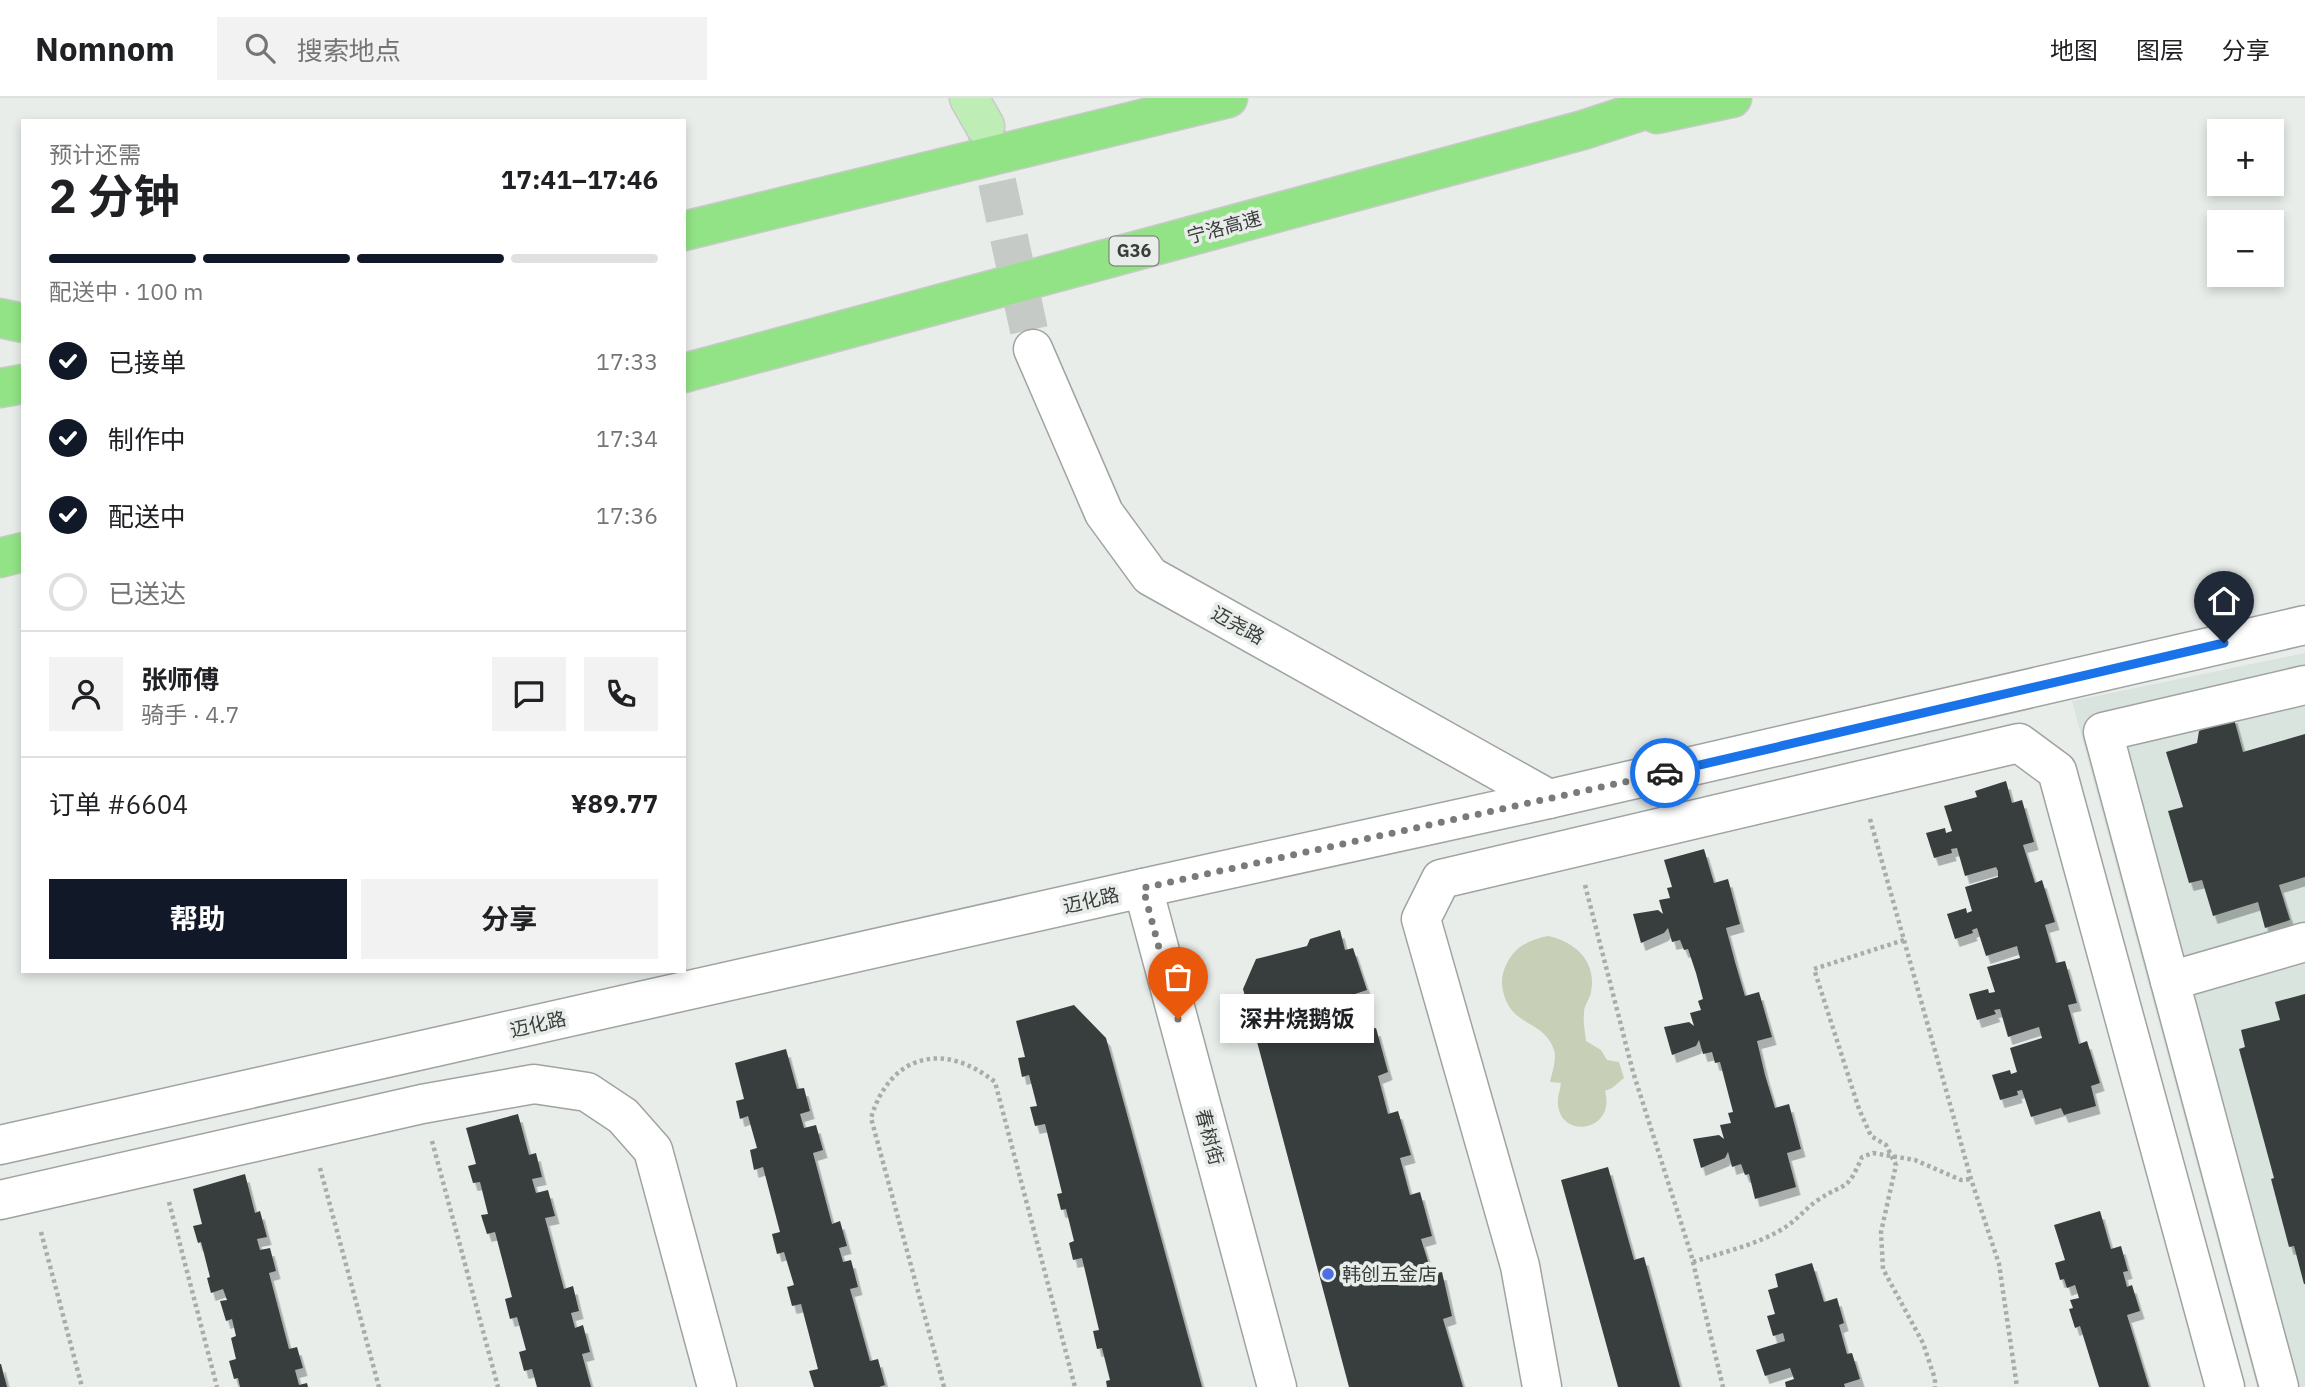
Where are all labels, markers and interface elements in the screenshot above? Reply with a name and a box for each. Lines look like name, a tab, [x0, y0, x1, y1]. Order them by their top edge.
search box	[217, 17, 707, 80]
text: Nomnom	[35, 27, 175, 70]
icon: search	[241, 29, 279, 67]
text: 搜索地点	[297, 33, 401, 67]
text: 地图	[2050, 34, 2098, 66]
text: 图层	[2136, 34, 2184, 66]
text: 分享	[2222, 34, 2270, 66]
map controls	[2207, 119, 2284, 287]
button: +	[2207, 119, 2284, 196]
text: 预计还需	[49, 139, 141, 169]
text: 17:41–17:46	[501, 162, 658, 196]
text: 2 分钟	[49, 166, 179, 226]
street label: 宁洛高速	[1184, 206, 1264, 248]
button: −	[2207, 210, 2284, 287]
road number: G36	[1110, 236, 1158, 266]
text: 配送中 · 100 m	[49, 276, 203, 306]
icon: check	[49, 342, 87, 380]
text: 已接单	[108, 345, 186, 379]
text: 17:33	[596, 346, 658, 376]
icon: check	[49, 419, 87, 457]
text: 制作中	[108, 422, 186, 456]
text: 17:34	[596, 423, 658, 453]
icon: check	[49, 496, 87, 534]
text: 配送中	[108, 499, 186, 533]
text: 17:36	[596, 500, 658, 530]
pin	[2194, 571, 2254, 643]
text: 已送达	[108, 576, 186, 610]
icon: home	[2205, 582, 2243, 620]
street label: 迈尧路	[1207, 601, 1269, 649]
button: person	[49, 657, 123, 731]
button: chat	[492, 657, 566, 731]
button: phone	[584, 657, 658, 731]
text: 张师傅	[141, 662, 219, 696]
text: 骑手 · 4.7	[141, 699, 239, 729]
courier	[1630, 738, 1700, 808]
icon: car	[1646, 754, 1684, 792]
text: ¥89.77	[571, 786, 658, 820]
text: 订单 #6604	[49, 787, 188, 821]
button: 帮助	[49, 879, 347, 959]
button: 分享	[361, 879, 658, 959]
street label: 迈化路	[1061, 882, 1121, 918]
pin	[1148, 947, 1208, 1019]
icon: bag	[1159, 958, 1197, 996]
callout: 深井烧鹅饭	[1220, 995, 1374, 1044]
text: 深井烧鹅饭	[1240, 1003, 1355, 1033]
street label: 迈化路	[508, 1006, 568, 1042]
street label: 春树街	[1191, 1106, 1229, 1168]
place label: 韩创五金店	[1342, 1262, 1437, 1286]
marker: 韩创五金店	[1320, 1266, 1336, 1282]

